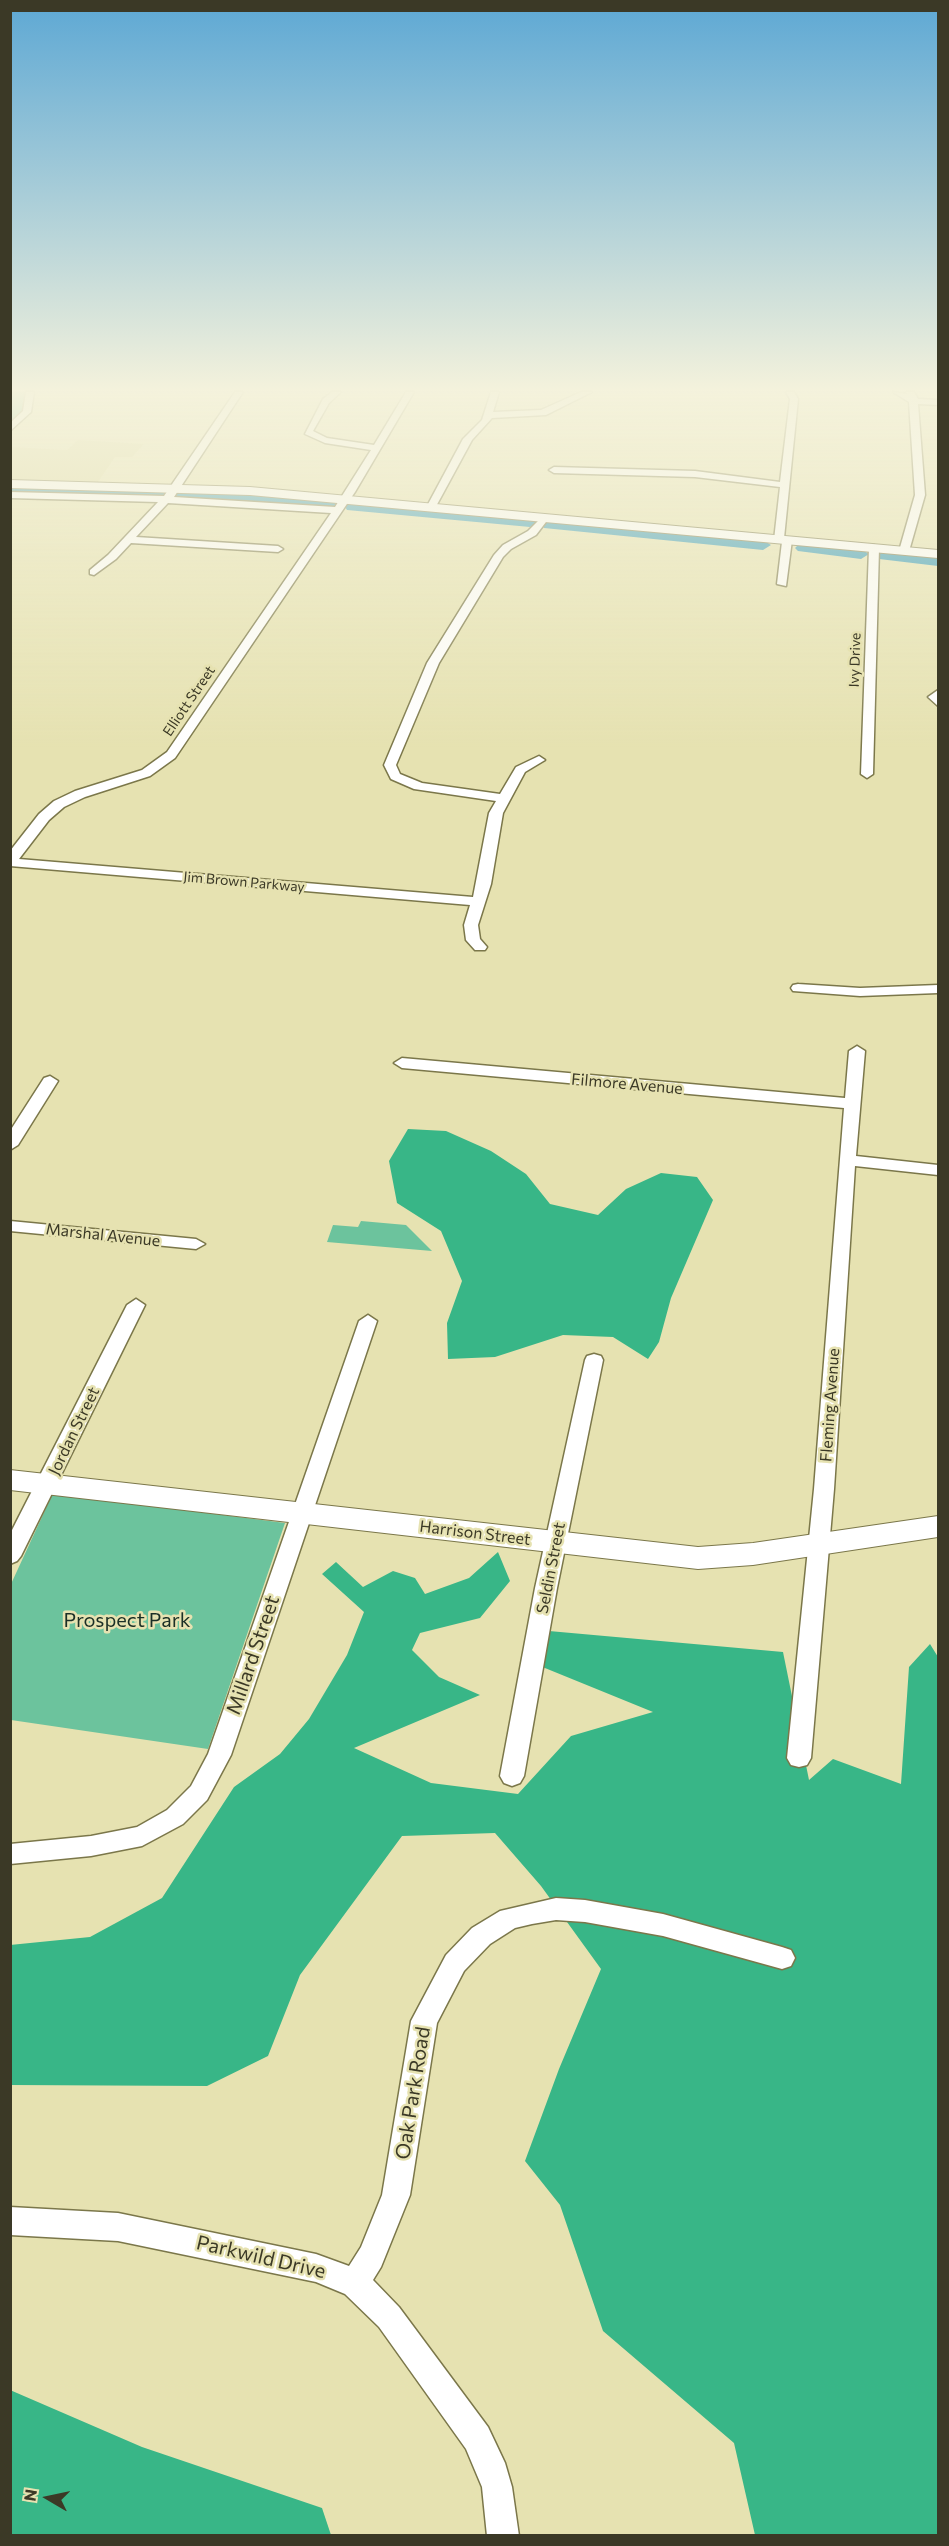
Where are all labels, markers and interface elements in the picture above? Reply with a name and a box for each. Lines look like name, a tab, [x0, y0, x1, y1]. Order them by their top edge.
street label: Ivy Drive	[846, 632, 864, 688]
street label: Elliott Street	[159, 663, 219, 739]
street label: Jim Brown Parkway	[183, 868, 305, 896]
street label: Filmore Avenue	[570, 1070, 684, 1098]
street label: Marshal Avenue	[45, 1219, 161, 1251]
street label: Fleming Avenue	[816, 1347, 844, 1463]
street label: Jordan Street	[44, 1384, 104, 1478]
street label: Harrison Street	[418, 1517, 532, 1549]
street label: Seldin Street	[533, 1521, 569, 1615]
street label: Millard Street	[221, 1592, 285, 1718]
park label: Prospect Park	[63, 1608, 191, 1632]
street label: Oak Park Road	[391, 2025, 435, 2161]
street label: Parkwild Drive	[194, 2230, 328, 2284]
north arrow	[18, 2468, 78, 2528]
text: N	[19, 2488, 40, 2503]

